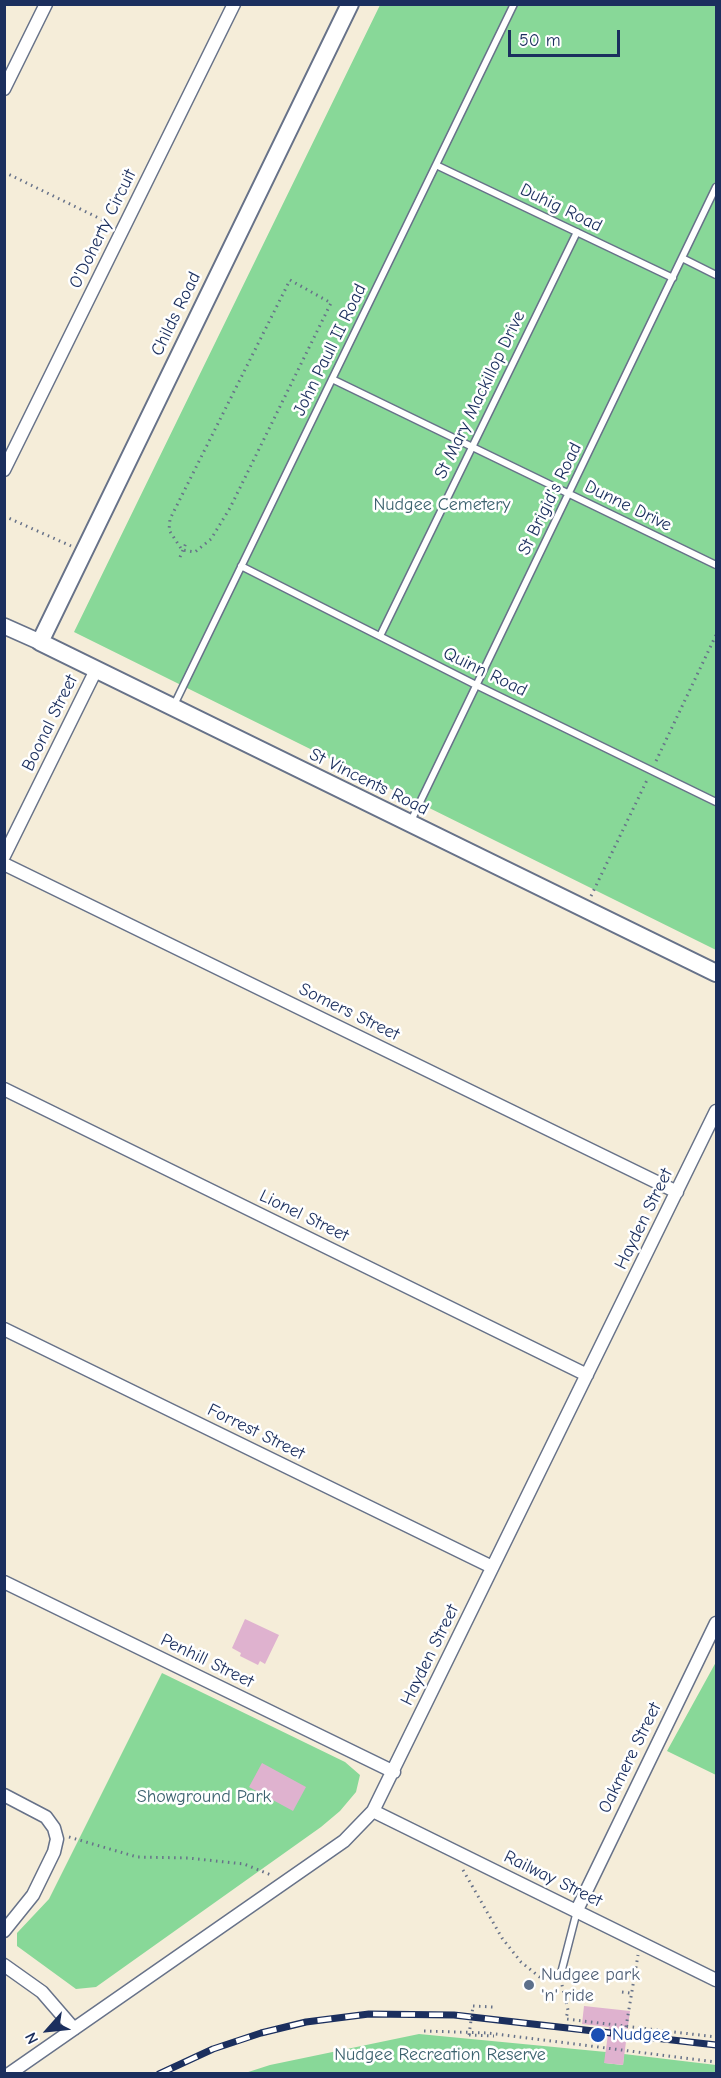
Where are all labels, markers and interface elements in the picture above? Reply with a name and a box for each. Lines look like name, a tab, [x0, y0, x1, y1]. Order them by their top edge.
scale bar	[511, 18, 624, 56]
text: 50 m	[519, 30, 561, 51]
street label: O'Doherty Circuit	[65, 166, 141, 292]
street label: Duhig Road	[516, 179, 606, 237]
street label: Childs Road	[146, 269, 206, 359]
street label: John Paull II Road	[289, 281, 371, 419]
street label: St Mary Mackillop Drive	[430, 307, 530, 483]
street label: St Brigid's Road	[513, 439, 587, 559]
street label: Dunne Drive	[581, 476, 675, 536]
park label: Nudgee Cemetery	[374, 494, 510, 516]
street label: Quinn Road	[439, 642, 531, 702]
street label: Boonal Street	[17, 671, 83, 775]
street label: St Vincents Road	[306, 744, 432, 820]
street label: Somers Street	[295, 978, 403, 1046]
street label: Hayden Street	[610, 1165, 678, 1273]
street label: Lionel Street	[256, 1185, 352, 1247]
street label: Forrest Street	[204, 1399, 308, 1465]
street label: Hayden Street	[396, 1601, 464, 1709]
street label: Penhill Street	[157, 1629, 257, 1693]
street label: Oakmere Street	[594, 1699, 666, 1817]
park label: Showground Park	[137, 1786, 271, 1808]
street label: Railway Street	[500, 1846, 606, 1912]
place label: Nudgee park 'n' ride	[541, 1964, 640, 2006]
marker: Nudgee park 'n' ride	[522, 1978, 536, 1992]
north arrow	[18, 2000, 78, 2060]
place label: Nudgee	[612, 2024, 670, 2046]
marker: Nudgee	[589, 2026, 607, 2044]
text: N	[22, 2029, 42, 2047]
park label: Nudgee Recreation Reserve	[334, 2044, 546, 2066]

